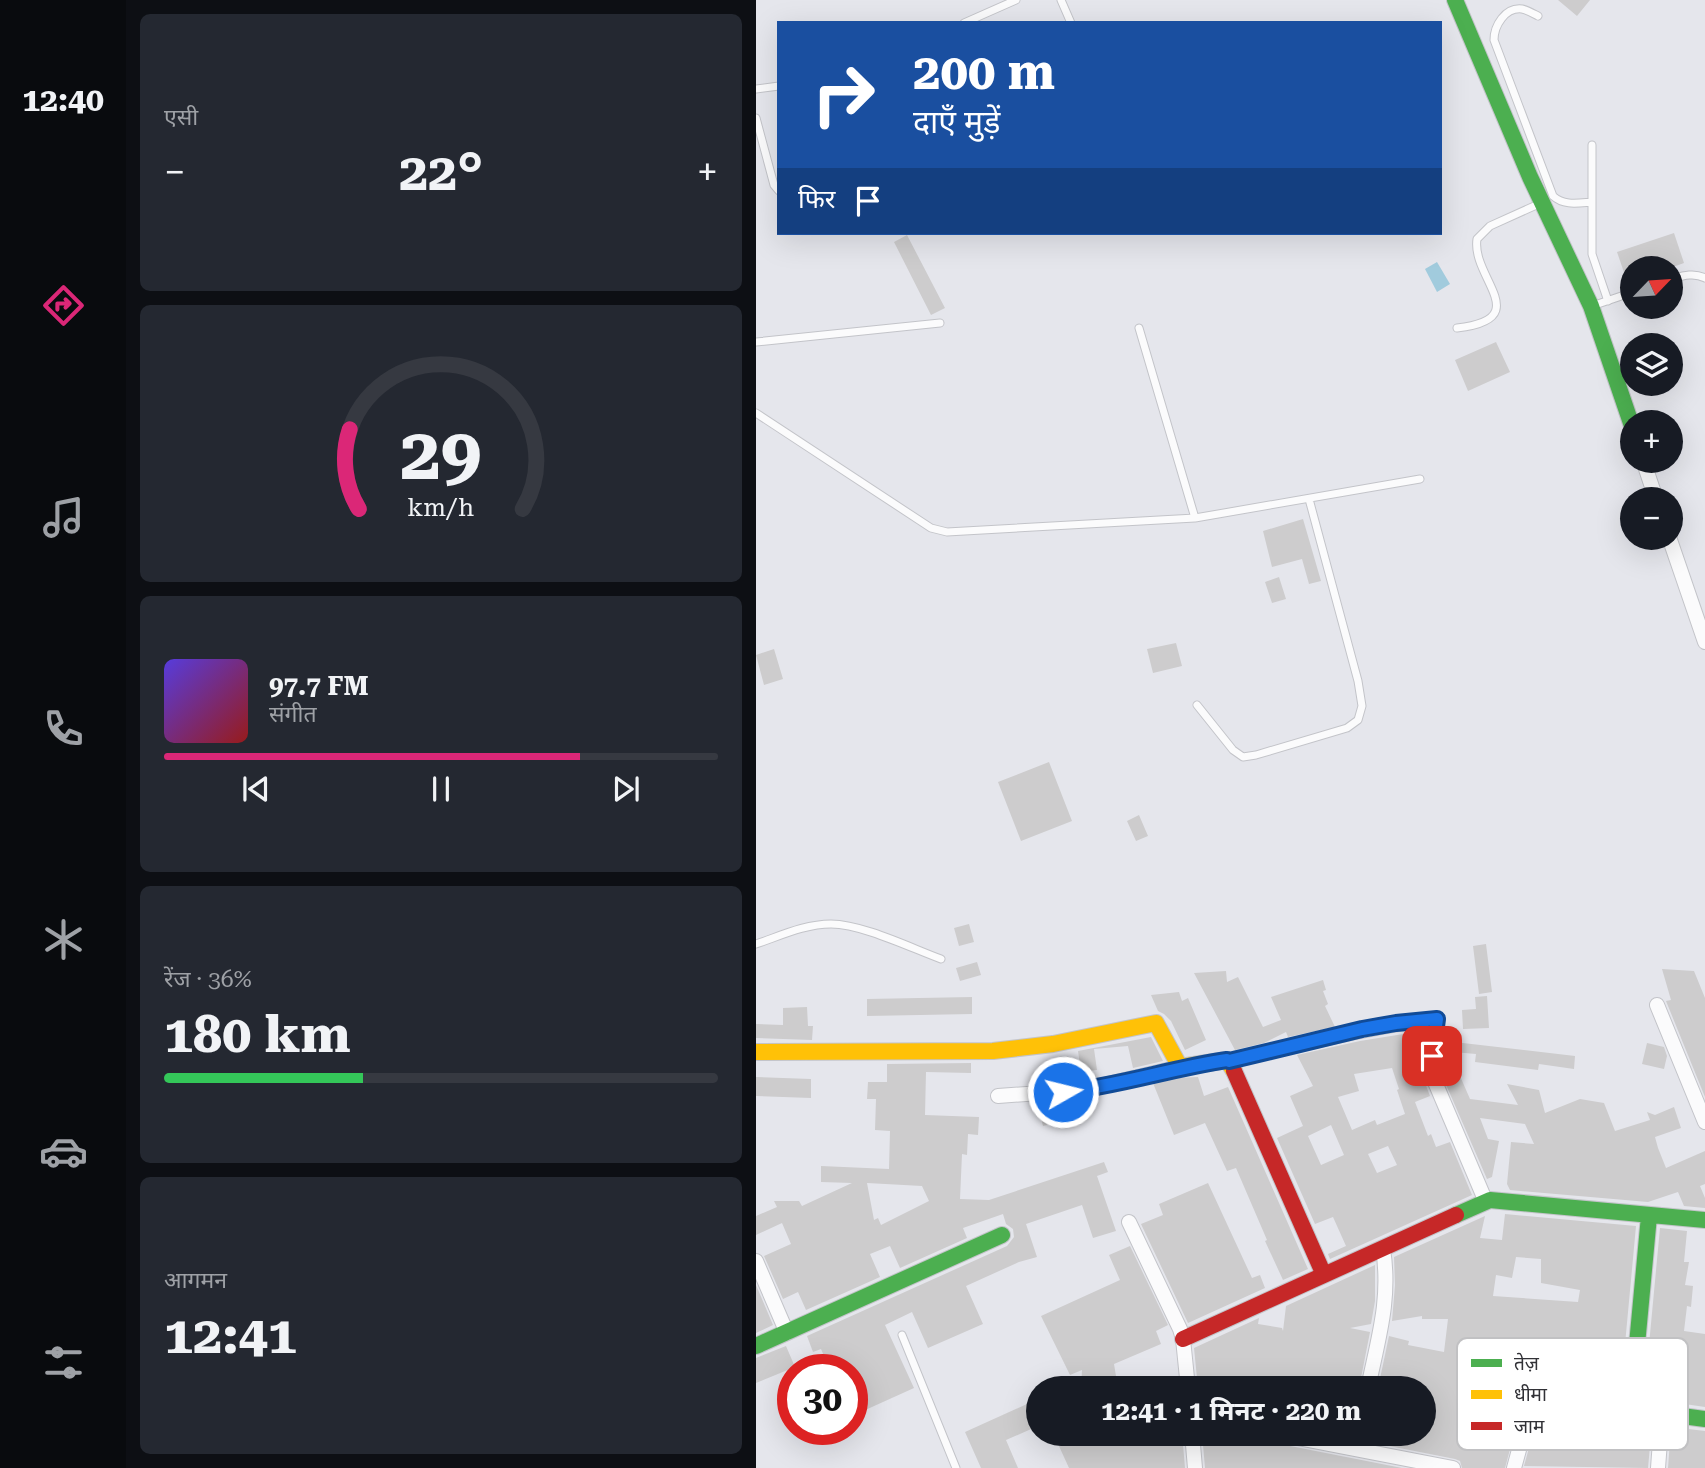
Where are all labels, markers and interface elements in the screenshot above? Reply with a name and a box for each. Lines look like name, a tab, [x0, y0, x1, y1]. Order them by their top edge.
text: 200 m	[913, 44, 1055, 101]
icon: right	[798, 49, 889, 140]
text: 12:40	[22, 81, 104, 119]
text: दाएँ मुड़ें	[913, 103, 1000, 141]
text: एसी	[164, 104, 198, 131]
text: 22°	[399, 142, 483, 203]
text: −	[164, 150, 185, 194]
text: +	[697, 150, 718, 194]
icon: arrive	[849, 182, 887, 220]
text: फिर	[798, 184, 835, 214]
north arrow	[1620, 256, 1684, 318]
map controls	[1620, 256, 1683, 550]
icon: directions	[39, 281, 88, 330]
button: layers	[1620, 333, 1683, 396]
button: +	[1620, 410, 1683, 473]
text: 29	[400, 413, 482, 498]
button: −	[1620, 487, 1683, 550]
icon: music	[39, 493, 88, 542]
text: km/h	[408, 493, 474, 522]
text: 97.7 FM	[269, 671, 369, 701]
text: संगीत	[269, 701, 317, 728]
icon: phone	[39, 704, 88, 753]
icon: previous	[237, 770, 275, 808]
icon: pause	[422, 770, 460, 808]
icon: next	[607, 770, 645, 808]
icon: climate	[39, 915, 88, 964]
text: रेंज · 36%	[164, 966, 252, 993]
text: 180 km	[164, 1004, 351, 1065]
pin	[1402, 1026, 1462, 1086]
icon: arrive	[1413, 1037, 1451, 1075]
position arrow	[1026, 1055, 1100, 1129]
icon: car	[39, 1127, 88, 1176]
text: आगमन	[164, 1267, 227, 1294]
text: 12:41	[164, 1305, 297, 1366]
icon: filters	[39, 1338, 88, 1387]
legend	[1457, 1338, 1688, 1450]
text: तेज़	[1514, 1352, 1540, 1375]
speed limit sign: 30	[777, 1354, 868, 1445]
text: धीमा	[1514, 1383, 1548, 1406]
text: 12:41 · 1 मिनट · 220 m	[1101, 1396, 1361, 1426]
text: जाम	[1514, 1415, 1545, 1438]

